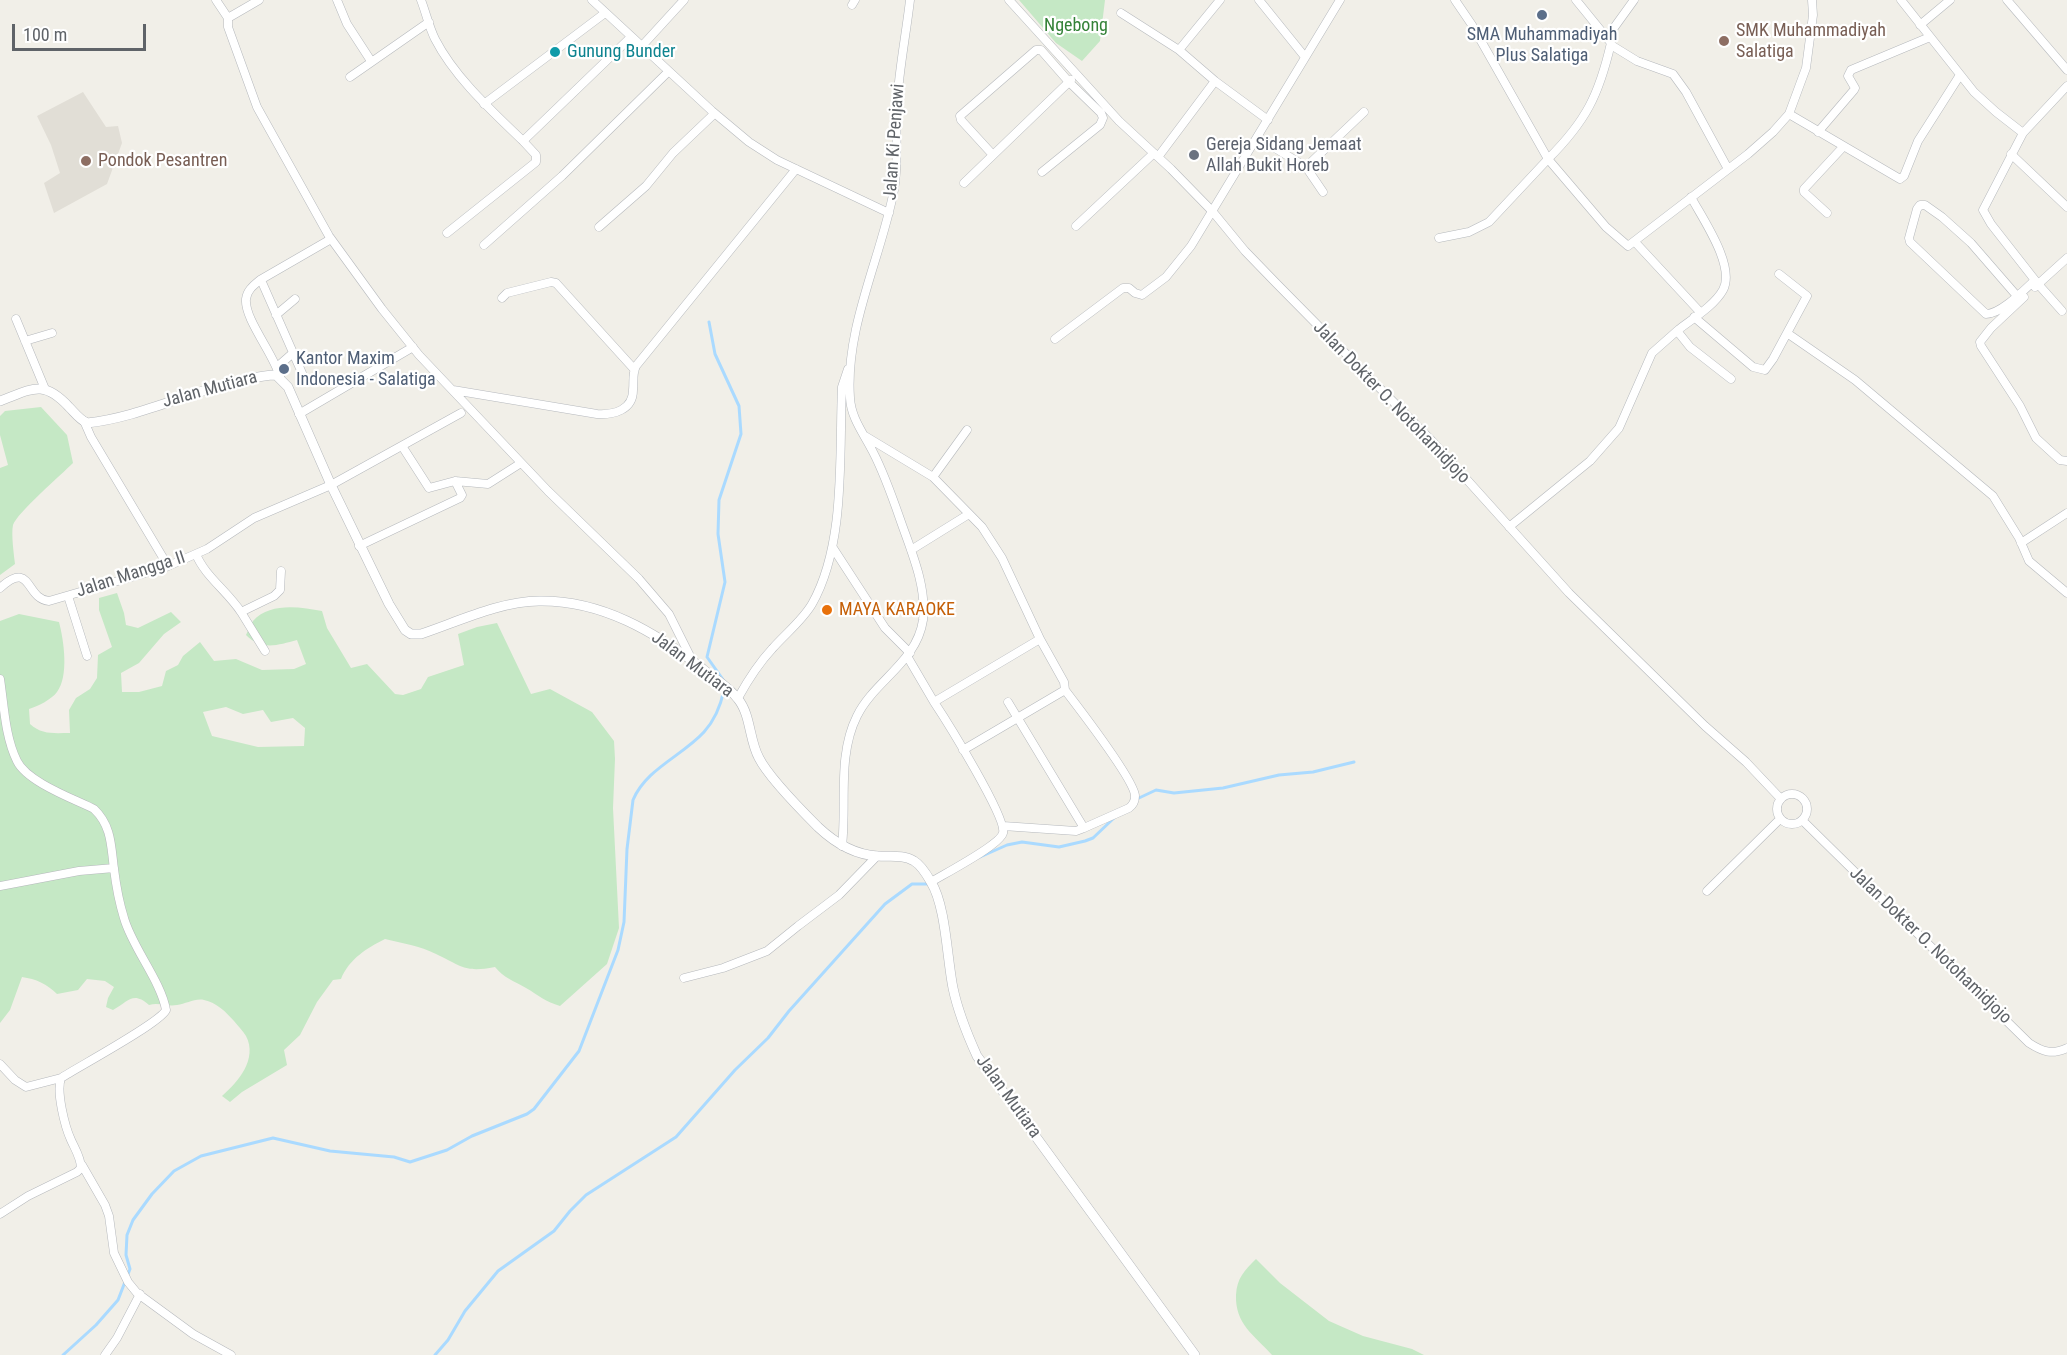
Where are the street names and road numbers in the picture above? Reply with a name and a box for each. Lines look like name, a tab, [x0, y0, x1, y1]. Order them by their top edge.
street label: Jalan Ki Penjawi	[880, 83, 910, 201]
street label: Jalan Dokter O. Notohamidjojo	[1308, 317, 1474, 489]
street label: Jalan Mutiara	[160, 367, 260, 413]
street label: Jalan Mangga II	[74, 547, 188, 603]
street label: Jalan Mutiara	[647, 627, 737, 703]
street label: Jalan Dokter O. Notohamidjojo	[1844, 863, 2016, 1029]
street label: Jalan Mutiara	[971, 1051, 1045, 1143]

